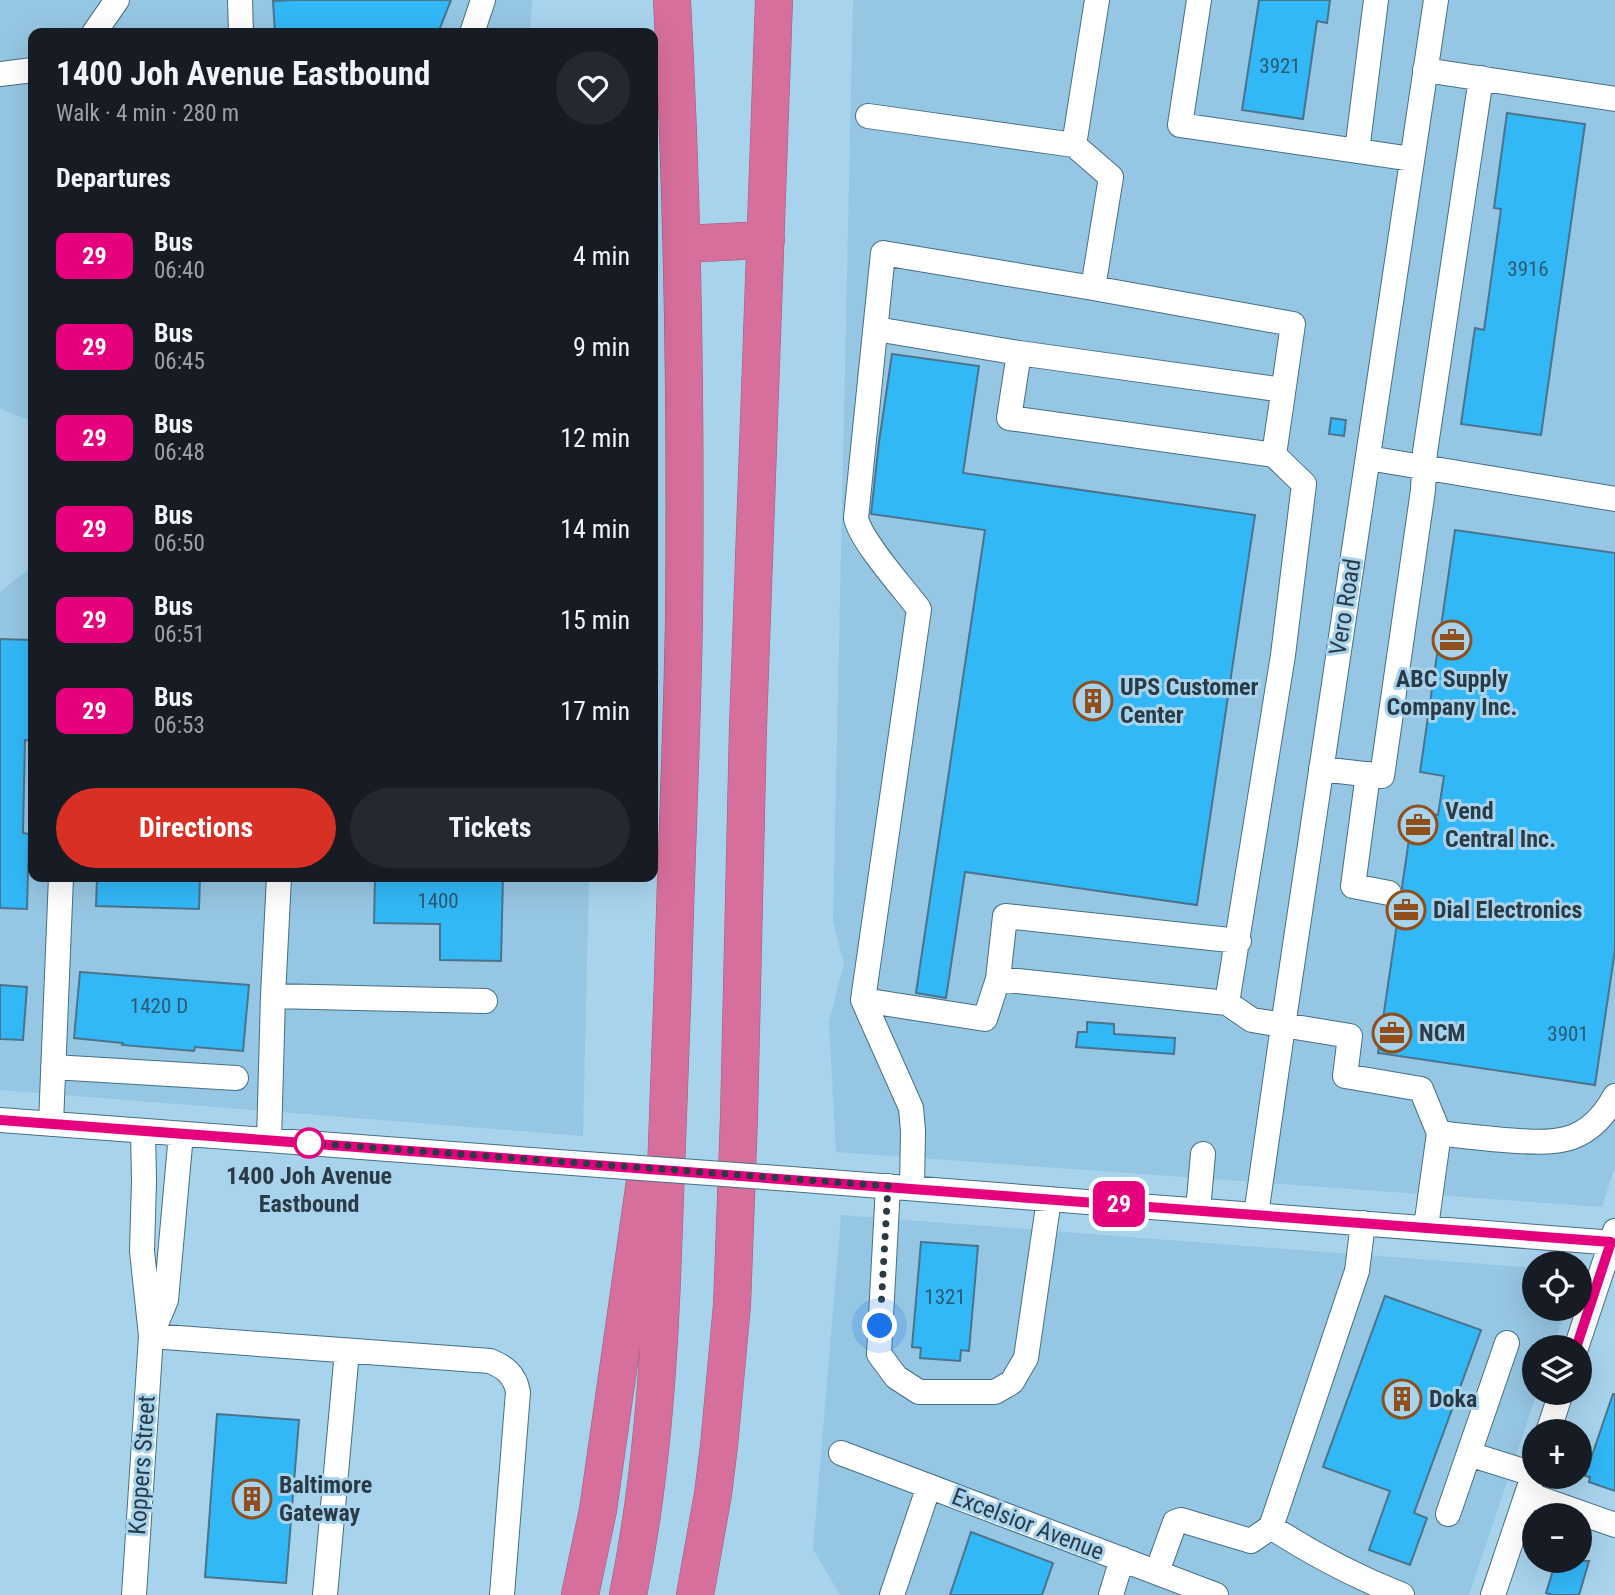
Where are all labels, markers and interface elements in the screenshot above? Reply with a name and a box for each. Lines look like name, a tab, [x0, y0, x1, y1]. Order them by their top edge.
button: heart	[556, 51, 630, 125]
text: 1400 Joh Avenue Eastbound	[56, 54, 430, 93]
house number: 3921	[1259, 54, 1301, 78]
text: Walk · 4 min · 280 m	[56, 100, 239, 127]
text: Departures	[56, 163, 171, 193]
text: Bus	[154, 227, 193, 257]
text: 4 min	[573, 241, 630, 271]
text: 29	[82, 242, 107, 270]
text: 06:40	[154, 257, 205, 284]
house number: 3916	[1507, 257, 1549, 281]
text: Bus	[154, 318, 193, 348]
text: 9 min	[573, 332, 630, 362]
text: 29	[82, 333, 107, 361]
text: 06:45	[154, 348, 205, 375]
text: Bus	[154, 409, 193, 439]
text: 12 min	[560, 423, 630, 453]
text: 29	[82, 424, 107, 452]
text: 06:48	[154, 439, 205, 466]
text: Bus	[154, 500, 193, 530]
text: 14 min	[560, 514, 630, 544]
text: 29	[82, 515, 107, 543]
text: 06:50	[154, 530, 205, 557]
street label: Vero Road	[1324, 557, 1366, 657]
text: Bus	[154, 591, 193, 621]
text: 15 min	[560, 605, 630, 635]
text: 29	[82, 606, 107, 634]
office icon: ABC Supply Company Inc.	[1431, 619, 1473, 661]
text: 06:51	[154, 621, 205, 648]
place label: ABC Supply Company Inc.	[1387, 665, 1517, 721]
place label: UPS Customer Center	[1120, 673, 1258, 729]
building icon: UPS Customer Center	[1072, 680, 1114, 722]
text: Bus	[154, 682, 193, 712]
text: 17 min	[560, 696, 630, 726]
text: 29	[82, 697, 107, 725]
text: 06:53	[154, 712, 205, 739]
button: Directions	[56, 788, 336, 868]
button: Tickets	[350, 788, 630, 868]
place label: Vend Central Inc.	[1445, 797, 1556, 853]
office icon: Vend Central Inc.	[1397, 804, 1439, 846]
house number: 1400	[417, 889, 459, 913]
office icon: Dial Electronics	[1385, 889, 1427, 931]
place label: Dial Electronics	[1433, 896, 1583, 924]
house number: 1420 D	[130, 994, 188, 1018]
office icon: NCM	[1371, 1012, 1413, 1054]
place label: NCM	[1419, 1019, 1466, 1047]
house number: 3901	[1547, 1022, 1589, 1046]
marker: 1400 Joh Avenue Eastbound	[294, 1128, 324, 1158]
place label: 1400 Joh Avenue Eastbound	[226, 1162, 392, 1218]
line badge: 29	[1088, 1181, 1150, 1227]
text: 29	[1107, 1190, 1131, 1218]
map controls	[1522, 1251, 1592, 1573]
button: locate	[1522, 1251, 1592, 1321]
house number: 1321	[924, 1285, 966, 1309]
your location	[862, 1308, 897, 1343]
button: layers	[1522, 1335, 1592, 1405]
building icon: Doka	[1381, 1378, 1423, 1420]
place label: Doka	[1429, 1385, 1477, 1413]
street label: Koppers Street	[123, 1394, 161, 1536]
button: +	[1522, 1419, 1592, 1489]
place label: Baltimore Gateway	[279, 1471, 372, 1527]
building icon: Baltimore Gateway	[231, 1478, 273, 1520]
street label: Excelsior Avenue	[948, 1482, 1108, 1566]
button: −	[1522, 1503, 1592, 1573]

